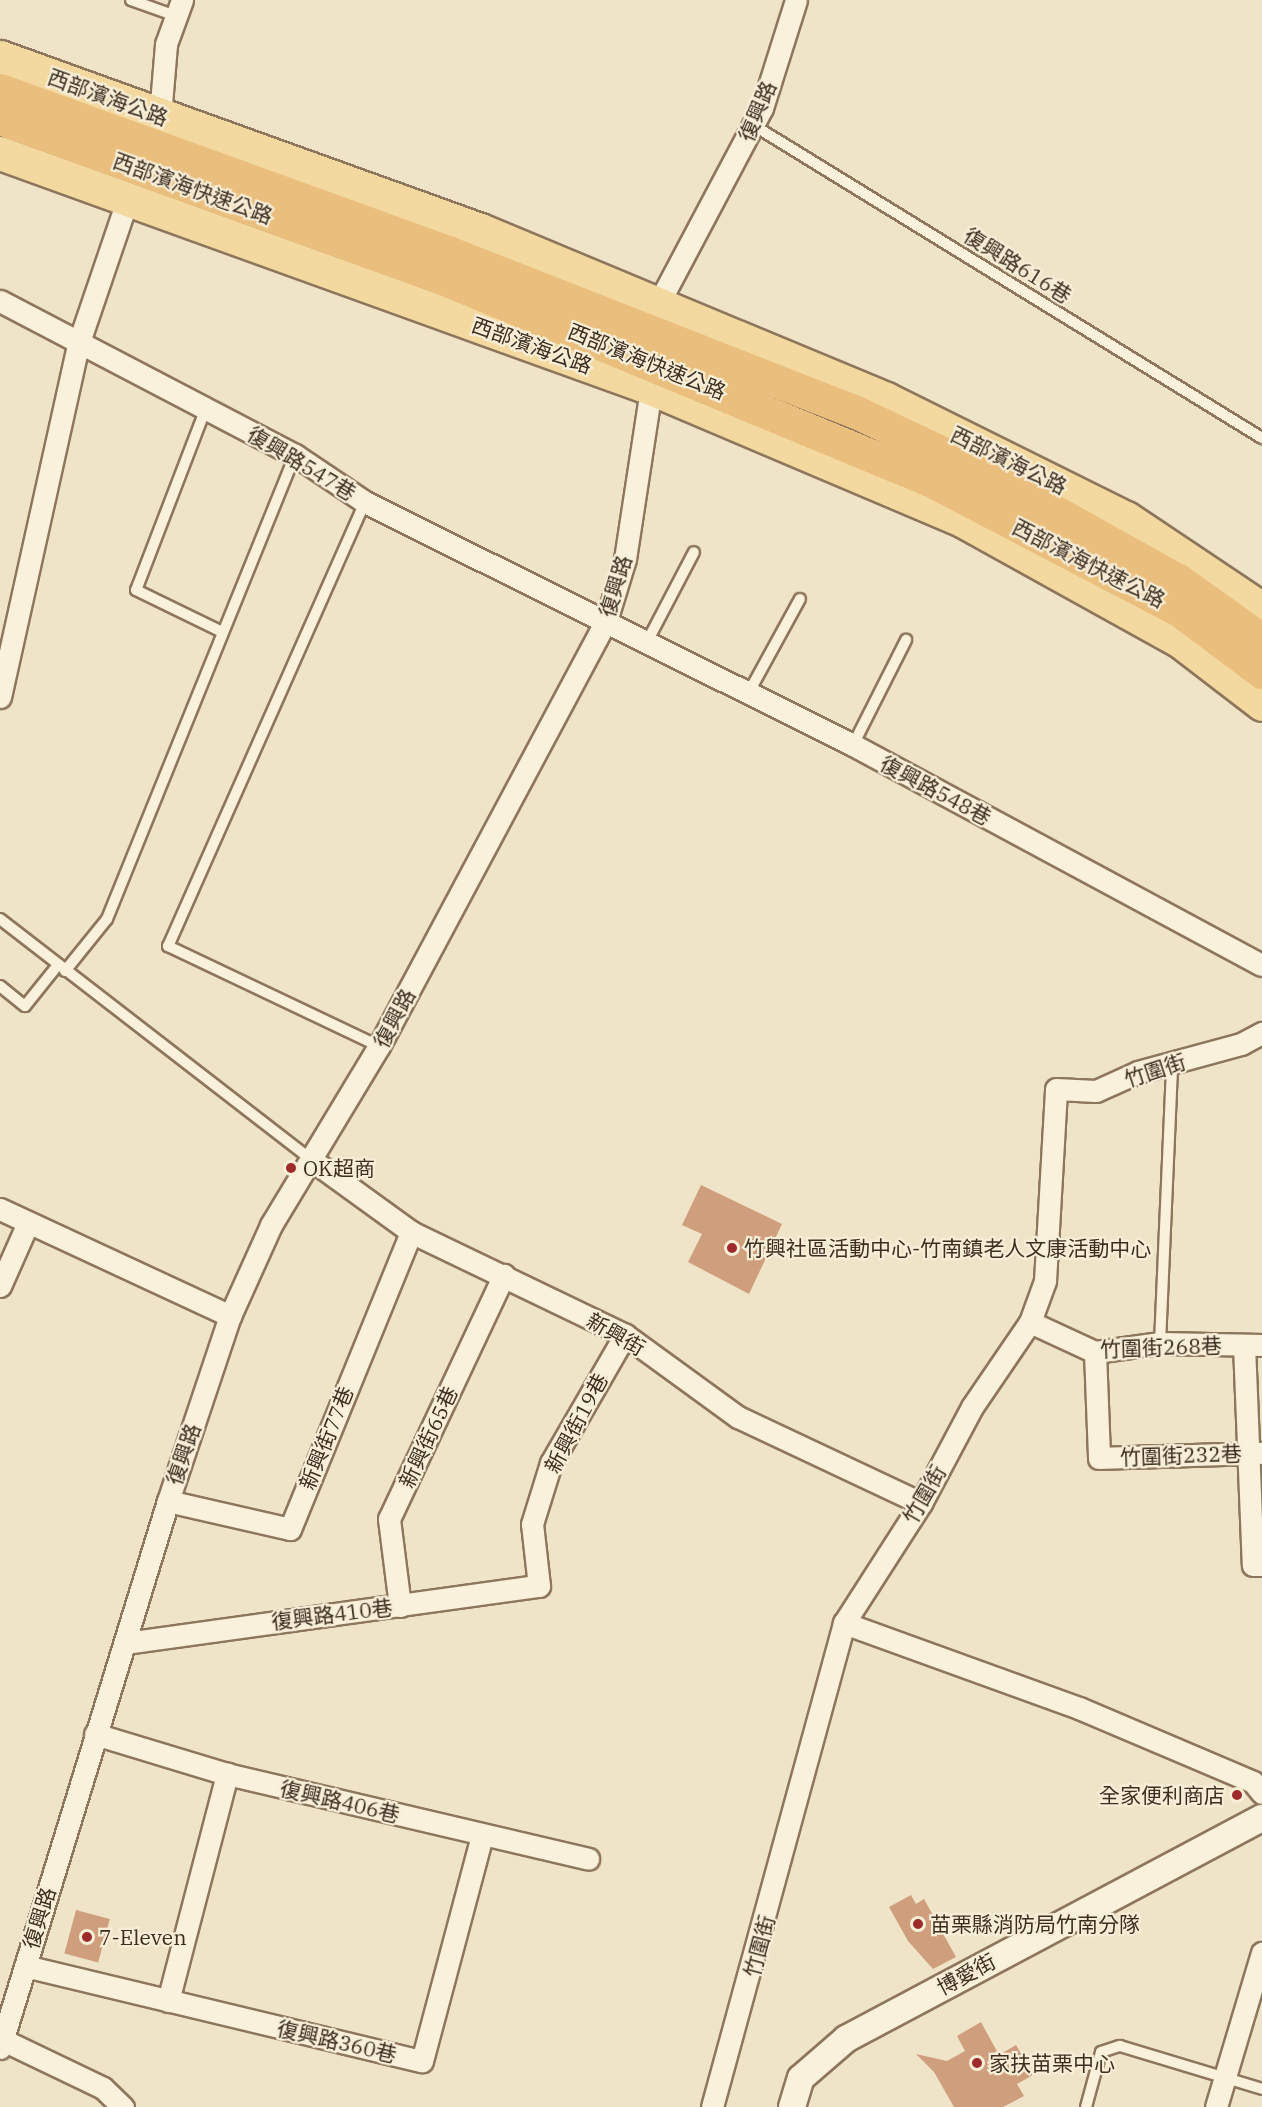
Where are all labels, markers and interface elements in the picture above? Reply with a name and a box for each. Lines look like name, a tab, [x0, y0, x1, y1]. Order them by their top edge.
street label: 西部濱海公路	[44, 64, 172, 130]
street label: 復興路	[733, 77, 781, 145]
street label: 西部濱海快速公路	[110, 147, 276, 229]
street label: 復興路616巷	[960, 222, 1076, 308]
street label: 西部濱海公路	[468, 312, 596, 378]
street label: 西部濱海快速公路	[564, 318, 730, 404]
street label: 復興路547巷	[243, 421, 361, 505]
street label: 西部濱海公路	[947, 421, 1071, 499]
street label: 西部濱海快速公路	[1008, 514, 1170, 612]
street label: 復興路	[594, 552, 636, 620]
street label: 復興路548巷	[876, 750, 996, 830]
street label: 復興路	[368, 984, 420, 1052]
street label: 竹圍街	[1121, 1048, 1189, 1092]
place label: OK超商	[303, 1155, 375, 1181]
marker: OK超商	[284, 1161, 298, 1175]
place label: 竹興社區活動中心-竹南鎮老人文康活動中心	[744, 1235, 1151, 1261]
marker: 竹興社區活動中心-竹南鎮老人文康活動中心	[725, 1241, 739, 1255]
street label: 新興街	[582, 1307, 650, 1361]
street label: 竹圍街268巷	[1100, 1332, 1222, 1362]
street label: 新興街19巷	[539, 1369, 613, 1477]
street label: 新興街65巷	[394, 1382, 462, 1492]
street label: 新興街77巷	[294, 1383, 358, 1493]
street label: 復興路	[161, 1420, 205, 1488]
street label: 竹圍街232巷	[1120, 1440, 1242, 1470]
street label: 竹圍街	[897, 1460, 951, 1528]
street label: 復興路410巷	[270, 1594, 394, 1634]
street label: 復興路406巷	[278, 1775, 402, 1827]
place label: 全家便利商店	[1099, 1782, 1225, 1808]
marker: 全家便利商店	[1230, 1788, 1244, 1802]
street label: 復興路	[18, 1884, 60, 1952]
place label: 苗栗縣消防局竹南分隊	[930, 1911, 1140, 1937]
street label: 竹圍街	[739, 1912, 779, 1980]
marker: 苗栗縣消防局竹南分隊	[911, 1917, 925, 1931]
place label: 7-Eleven	[99, 1924, 187, 1950]
marker: 7-Eleven	[80, 1930, 94, 1944]
street label: 博愛街	[932, 1948, 1000, 2000]
street label: 復興路360巷	[275, 2015, 399, 2067]
place label: 家扶苗栗中心	[989, 2050, 1115, 2076]
marker: 家扶苗栗中心	[970, 2056, 984, 2070]

